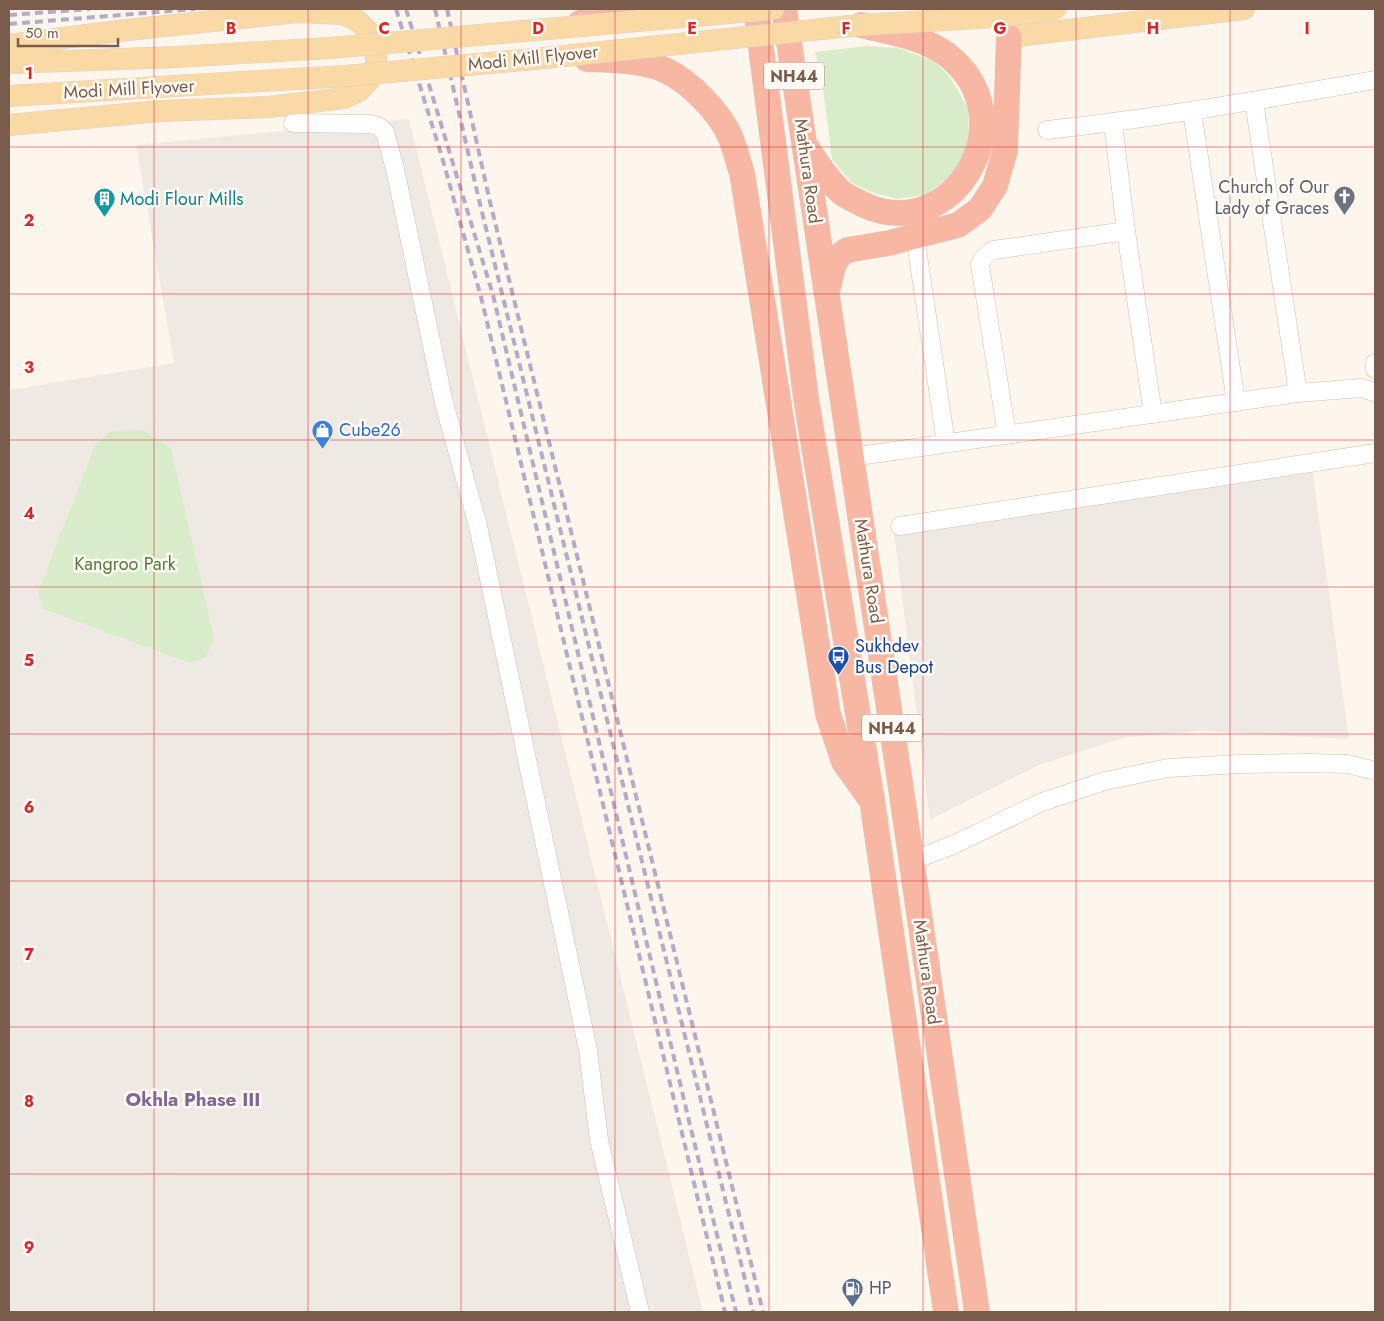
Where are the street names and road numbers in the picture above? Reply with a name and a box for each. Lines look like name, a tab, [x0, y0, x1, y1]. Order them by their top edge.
street label: Modi Mill Flyover	[466, 38, 600, 78]
road number: NH44	[764, 62, 824, 90]
street label: Modi Mill Flyover	[63, 73, 196, 105]
street label: Mathura Road	[788, 117, 828, 225]
street label: Mathura Road	[848, 517, 890, 625]
road number: NH44	[862, 714, 922, 741]
street label: Mathura Road	[907, 918, 947, 1026]

